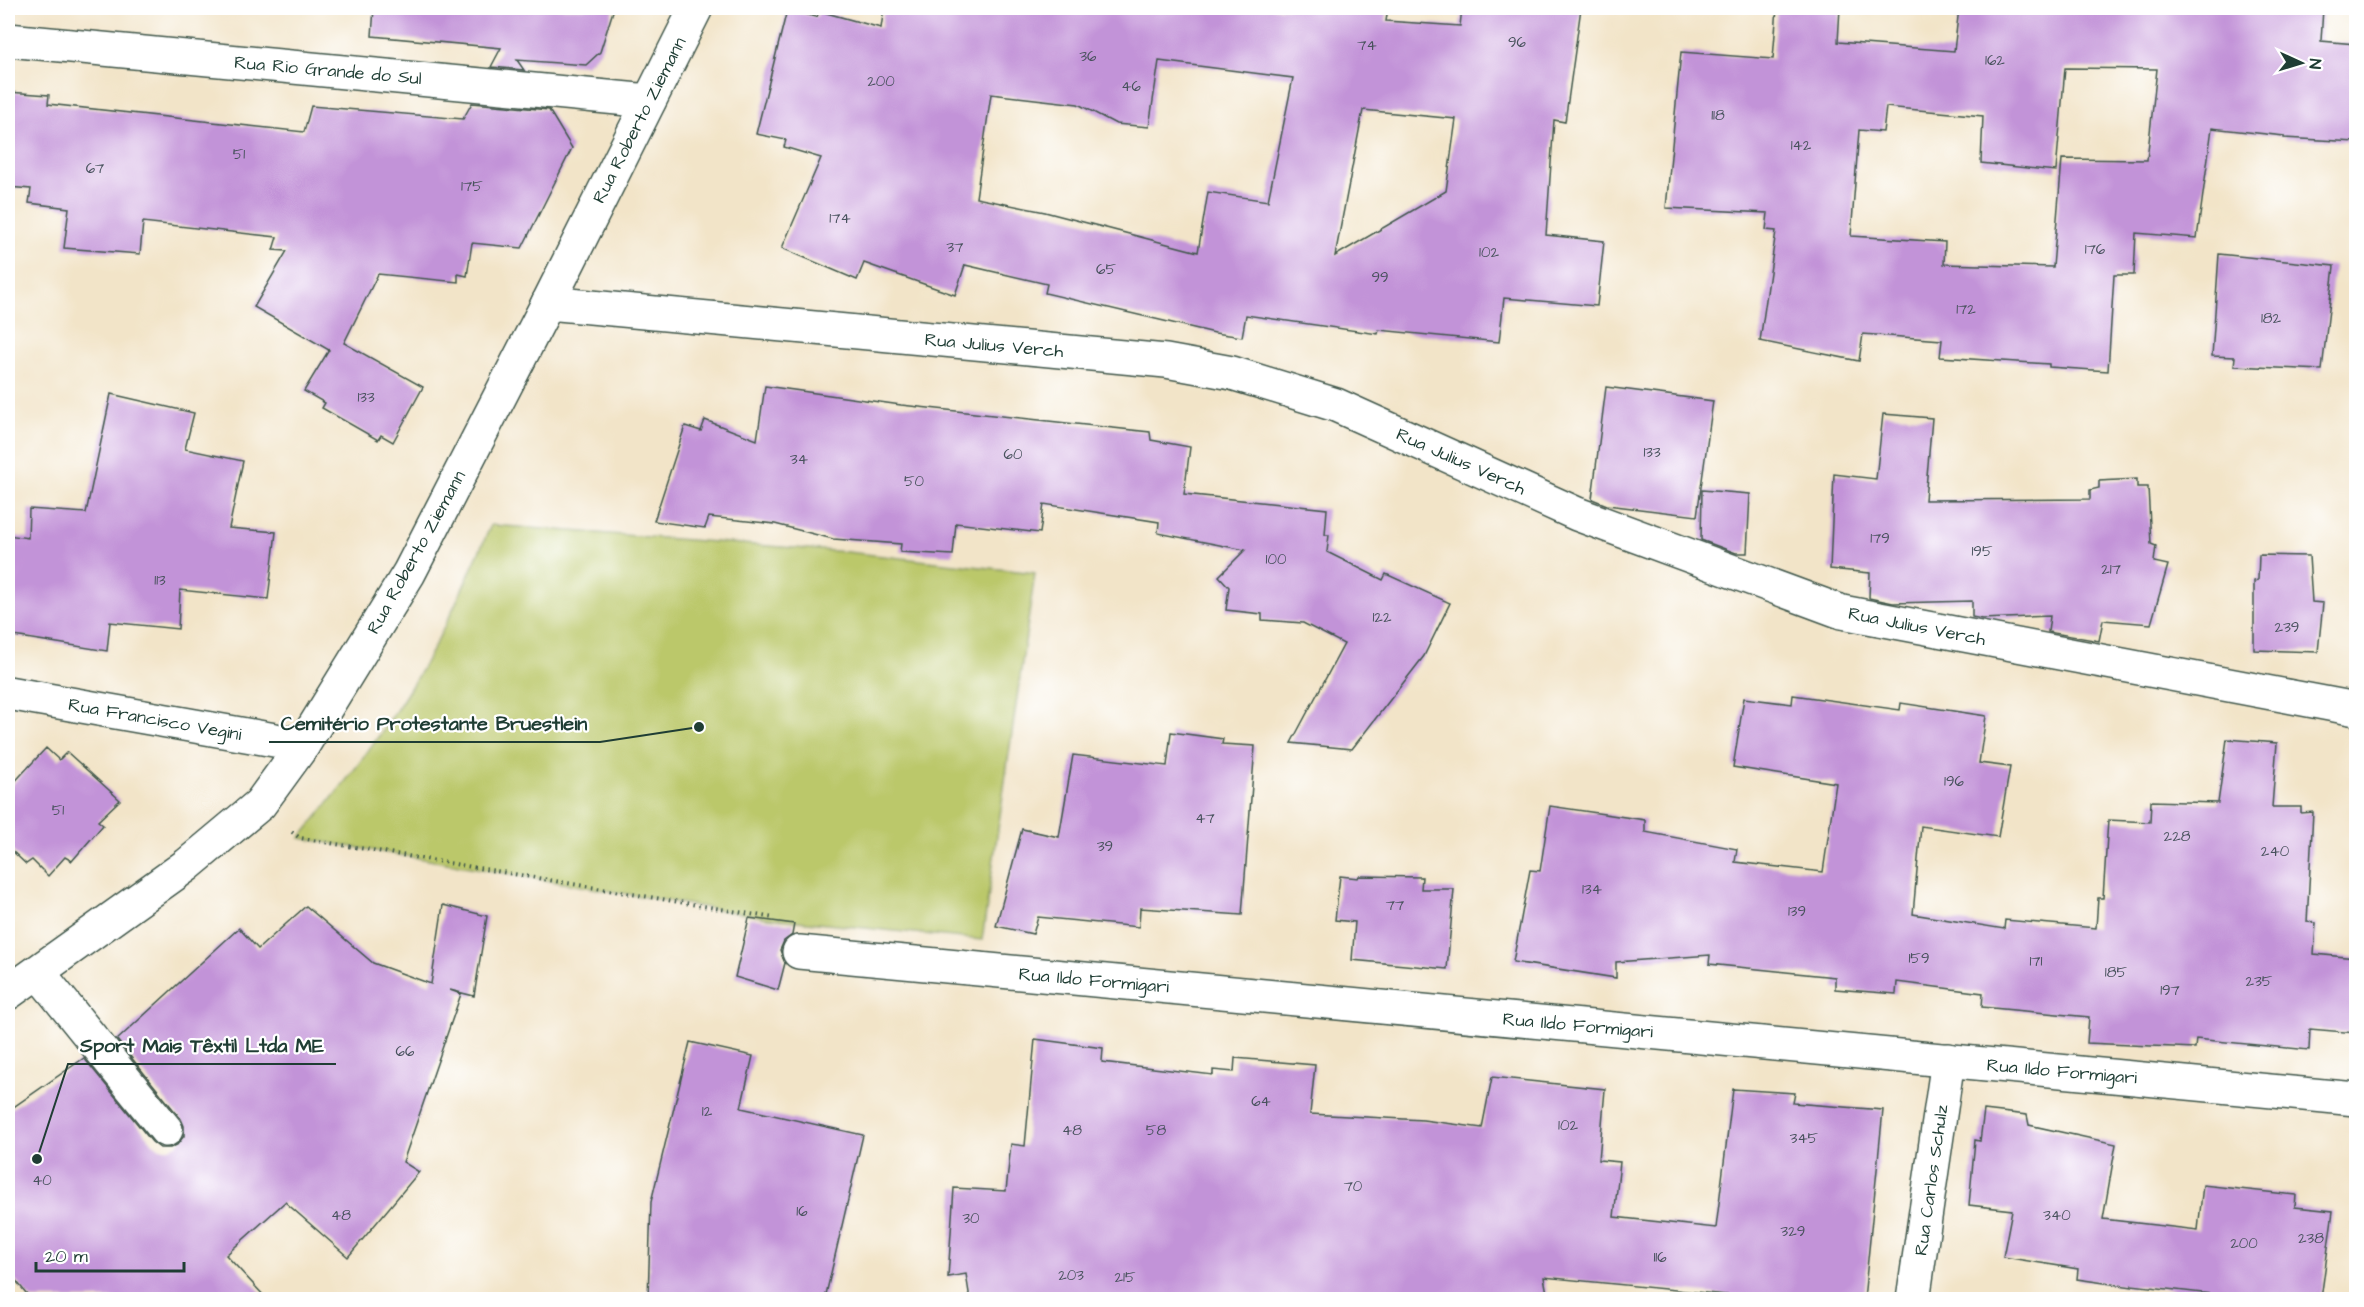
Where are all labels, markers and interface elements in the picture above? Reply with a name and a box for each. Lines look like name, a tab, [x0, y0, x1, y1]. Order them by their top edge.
house number: 96	[1508, 32, 1527, 53]
street label: Rua Roberto Ziemann	[587, 33, 692, 208]
north arrow	[2271, 33, 2331, 93]
house number: 74	[1357, 35, 1377, 56]
house number: 36	[1079, 46, 1097, 67]
street label: Rua Rio Grande do Sul	[233, 50, 423, 91]
house number: 162	[1985, 50, 2005, 71]
text: N	[2304, 58, 2326, 70]
house number: 200	[867, 71, 895, 92]
house number: 46	[1121, 76, 1141, 97]
house number: 118	[1711, 105, 1725, 126]
house number: 142	[1791, 135, 1812, 156]
house number: 51	[233, 144, 245, 165]
house number: 67	[86, 158, 104, 179]
house number: 175	[461, 176, 483, 197]
house number: 174	[829, 208, 851, 229]
house number: 37	[947, 237, 963, 258]
house number: 176	[2085, 239, 2106, 260]
house number: 102	[1479, 242, 1499, 263]
house number: 65	[1096, 259, 1116, 280]
house number: 99	[1371, 267, 1389, 288]
house number: 172	[1956, 299, 1976, 320]
house number: 182	[2261, 308, 2282, 329]
street label: Rua Julius Verch	[924, 327, 1064, 364]
house number: 133	[357, 387, 375, 408]
street label: Rua Julius Verch	[1392, 422, 1530, 501]
house number: 133	[1643, 442, 1661, 463]
house number: 60	[1004, 444, 1023, 465]
house number: 34	[790, 449, 808, 470]
street label: Rua Roberto Ziemann	[361, 466, 472, 639]
house number: 50	[904, 471, 925, 492]
house number: 179	[1870, 528, 1890, 549]
house number: 195	[1971, 541, 1993, 562]
house number: 100	[1266, 549, 1287, 570]
house number: 217	[2101, 559, 2121, 580]
house number: 113	[154, 570, 166, 591]
street label: Rua Julius Verch	[1846, 601, 1988, 652]
house number: 122	[1372, 607, 1392, 628]
house number: 239	[2275, 617, 2299, 638]
street label: Rua Francisco Vegini	[66, 692, 244, 748]
callout: Cemitério Protestante Bruestlein	[269, 704, 600, 742]
text: Cemitério Protestante Bruestlein	[281, 710, 587, 738]
house number: 196	[1944, 771, 1965, 792]
house number: 51	[52, 800, 64, 821]
house number: 47	[1195, 808, 1215, 829]
house number: 228	[2164, 826, 2191, 847]
house number: 39	[1097, 836, 1113, 857]
house number: 240	[2261, 841, 2290, 862]
house number: 134	[1582, 879, 1602, 900]
house number: 77	[1386, 895, 1404, 916]
house number: 139	[1788, 901, 1806, 922]
house number: 159	[1908, 948, 1930, 969]
house number: 171	[2029, 951, 2043, 972]
street label: Rua Ildo Formigari	[1018, 961, 1170, 1001]
house number: 185	[2105, 962, 2128, 983]
house number: 235	[2246, 971, 2273, 992]
house number: 197	[2160, 980, 2180, 1001]
street label: Rua Ildo Formigari	[1502, 1006, 1654, 1046]
callout: Sport Mais Têxtil Ltda ME	[68, 1026, 336, 1064]
text: Sport Mais Têxtil Ltda ME	[79, 1032, 324, 1060]
house number: 66	[396, 1041, 415, 1062]
street label: Rua Ildo Formigari	[1986, 1052, 2138, 1092]
house number: 64	[1251, 1091, 1271, 1112]
house number: 12	[702, 1101, 713, 1122]
street label: Rua Carlos Schulz	[1909, 1103, 1954, 1257]
house number: 102	[1558, 1115, 1578, 1136]
house number: 48	[1062, 1120, 1082, 1141]
house number: 58	[1146, 1120, 1166, 1141]
house number: 345	[1790, 1128, 1819, 1149]
house number: 40	[32, 1170, 52, 1191]
house number: 70	[1344, 1176, 1363, 1197]
house number: 16	[796, 1201, 808, 1222]
house number: 48	[331, 1205, 351, 1226]
house number: 340	[2043, 1205, 2071, 1226]
house number: 30	[962, 1208, 980, 1229]
house number: 329	[1781, 1221, 1805, 1242]
house number: 238	[2298, 1228, 2324, 1249]
house number: 200	[2230, 1233, 2258, 1254]
scale bar	[36, 1235, 184, 1273]
text: 20 m	[45, 1244, 88, 1269]
house number: 116	[1653, 1247, 1667, 1268]
house number: 203	[1058, 1265, 1084, 1286]
house number: 215	[1114, 1267, 1136, 1288]

